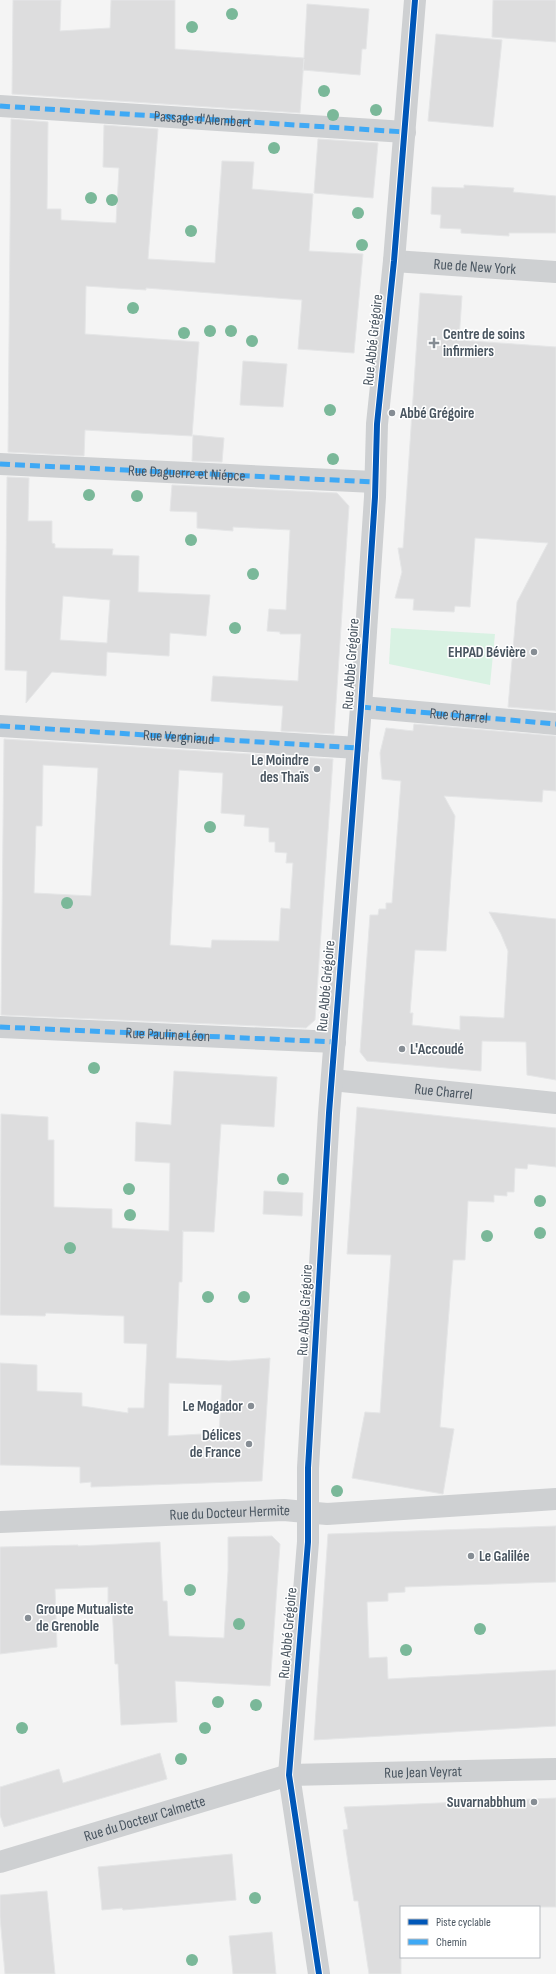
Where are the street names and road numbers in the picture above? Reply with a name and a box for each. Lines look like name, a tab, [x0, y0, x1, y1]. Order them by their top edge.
street label: Passage d'Alembert	[153, 106, 252, 132]
street label: Rue de New York	[433, 254, 517, 279]
street label: Rue Abbé Grégoire	[359, 293, 387, 387]
street label: Rue Daguerre et Niépce	[128, 461, 246, 485]
street label: Rue Abbé Grégoire	[338, 618, 364, 710]
street label: Rue Charrel	[429, 704, 489, 728]
street label: Rue Vergniaud	[142, 725, 215, 749]
street label: Rue Abbé Grégoire	[313, 939, 339, 1033]
street label: Rue Pauline Léon	[125, 1023, 211, 1046]
street label: Rue Charrel	[413, 1079, 473, 1104]
street label: Rue Abbé Grégoire	[293, 1264, 317, 1356]
street label: Rue du Docteur Hermite	[169, 1500, 291, 1524]
street label: Rue Abbé Grégoire	[275, 1586, 301, 1680]
street label: Rue Jean Veyrat	[384, 1762, 463, 1782]
street label: Rue du Docteur Calmette	[82, 1791, 208, 1846]

